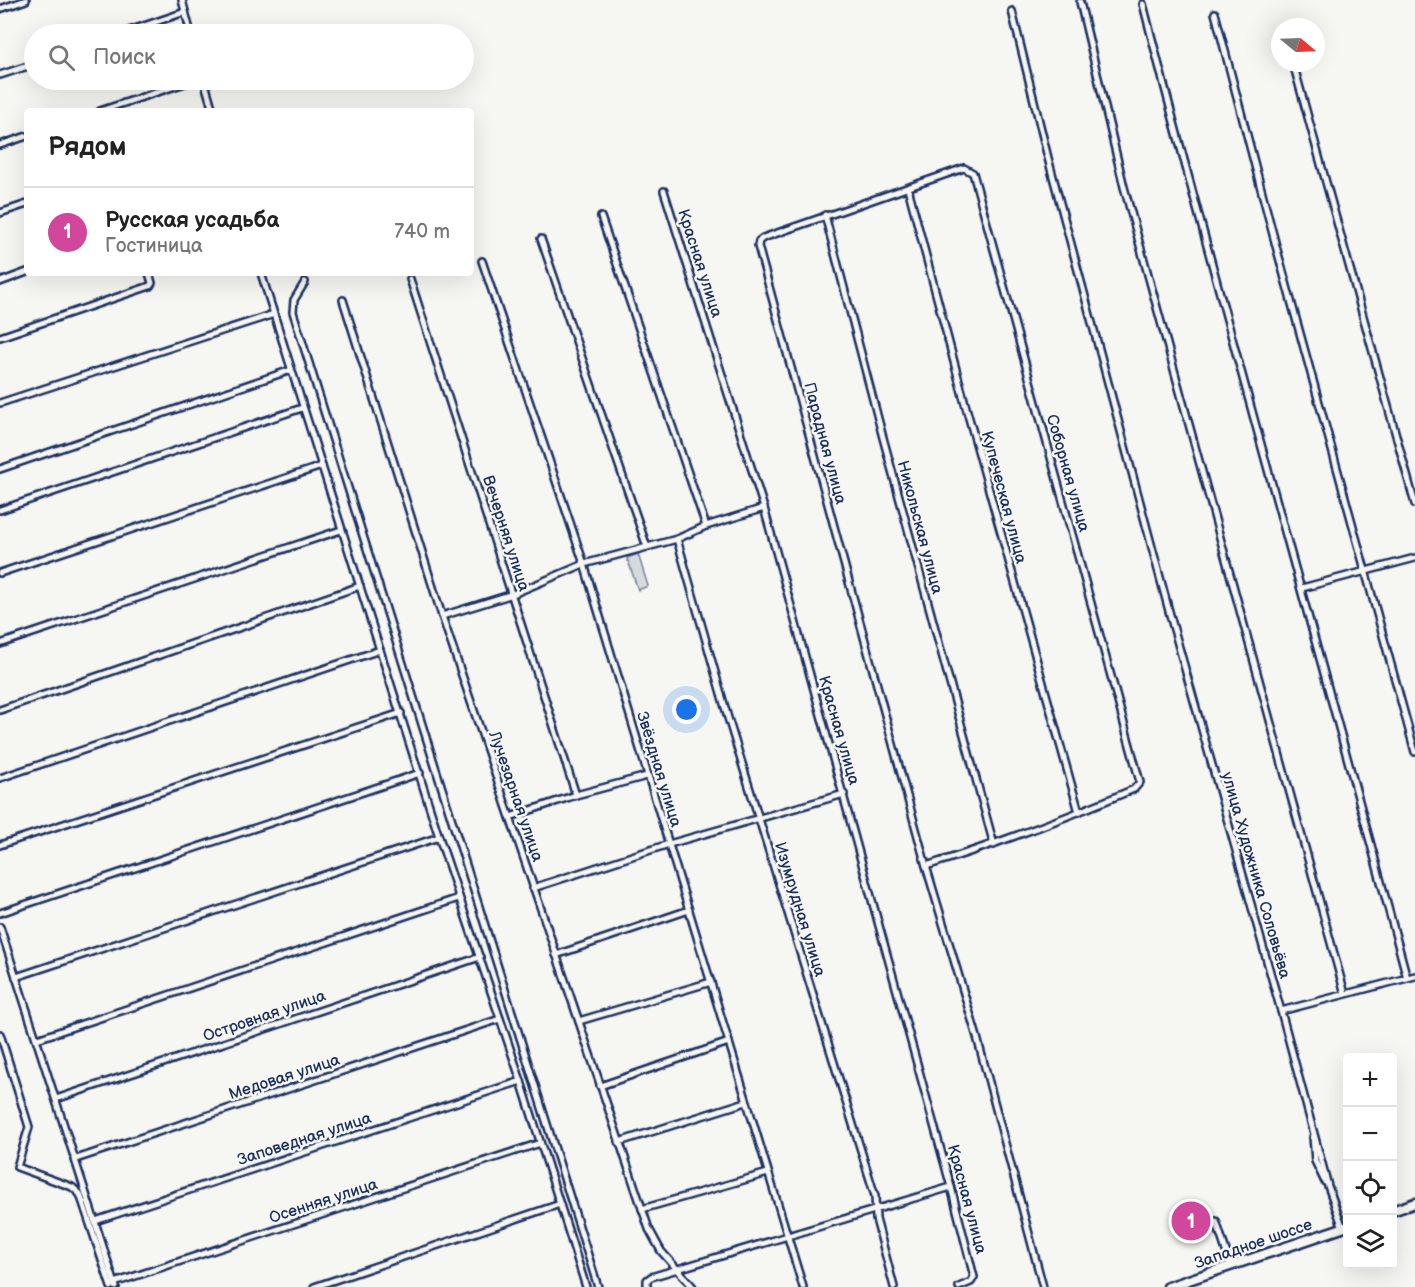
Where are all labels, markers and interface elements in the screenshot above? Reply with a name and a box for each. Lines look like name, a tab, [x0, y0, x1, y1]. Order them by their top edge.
north arrow	[1271, 18, 1325, 72]
search box	[24, 24, 474, 90]
icon: search	[45, 41, 78, 74]
text: Поиск	[93, 44, 156, 71]
text: Рядом	[48, 132, 126, 163]
text: Русская усадьба	[105, 207, 279, 234]
street label: Красная улица	[673, 207, 726, 320]
text: 1	[63, 220, 72, 244]
text: 740 m	[394, 220, 450, 244]
text: Гостиница	[105, 234, 203, 258]
street label: Парадная улица	[799, 380, 850, 507]
street label: Соборная улица	[1042, 412, 1094, 535]
street label: Купеческая улица	[977, 429, 1030, 566]
street label: Никольская улица	[893, 459, 947, 597]
street label: Вечерняя улица	[478, 473, 533, 594]
street label: Красная улица	[814, 674, 863, 788]
your location	[672, 695, 701, 724]
street label: Звёздная улица	[632, 709, 685, 830]
street label: Лучезарная улица	[484, 728, 547, 865]
street label: улица Художника Соловьёва	[1217, 770, 1294, 981]
street label: Изумрудная улица	[770, 840, 829, 979]
street label: Островная улица	[201, 986, 329, 1046]
street label: Медовая улица	[227, 1050, 343, 1104]
map controls	[1343, 1053, 1397, 1269]
button: +	[1343, 1053, 1397, 1107]
button: −	[1343, 1107, 1397, 1161]
street label: Заповедная улица	[235, 1109, 374, 1170]
street label: Красная улица	[943, 1143, 990, 1257]
button: locate	[1343, 1161, 1397, 1215]
street label: Осенняя улица	[267, 1175, 381, 1228]
pin: 1	[1172, 1198, 1210, 1244]
street label: Западное шоссе	[1192, 1215, 1315, 1273]
button: layers	[1343, 1215, 1397, 1269]

